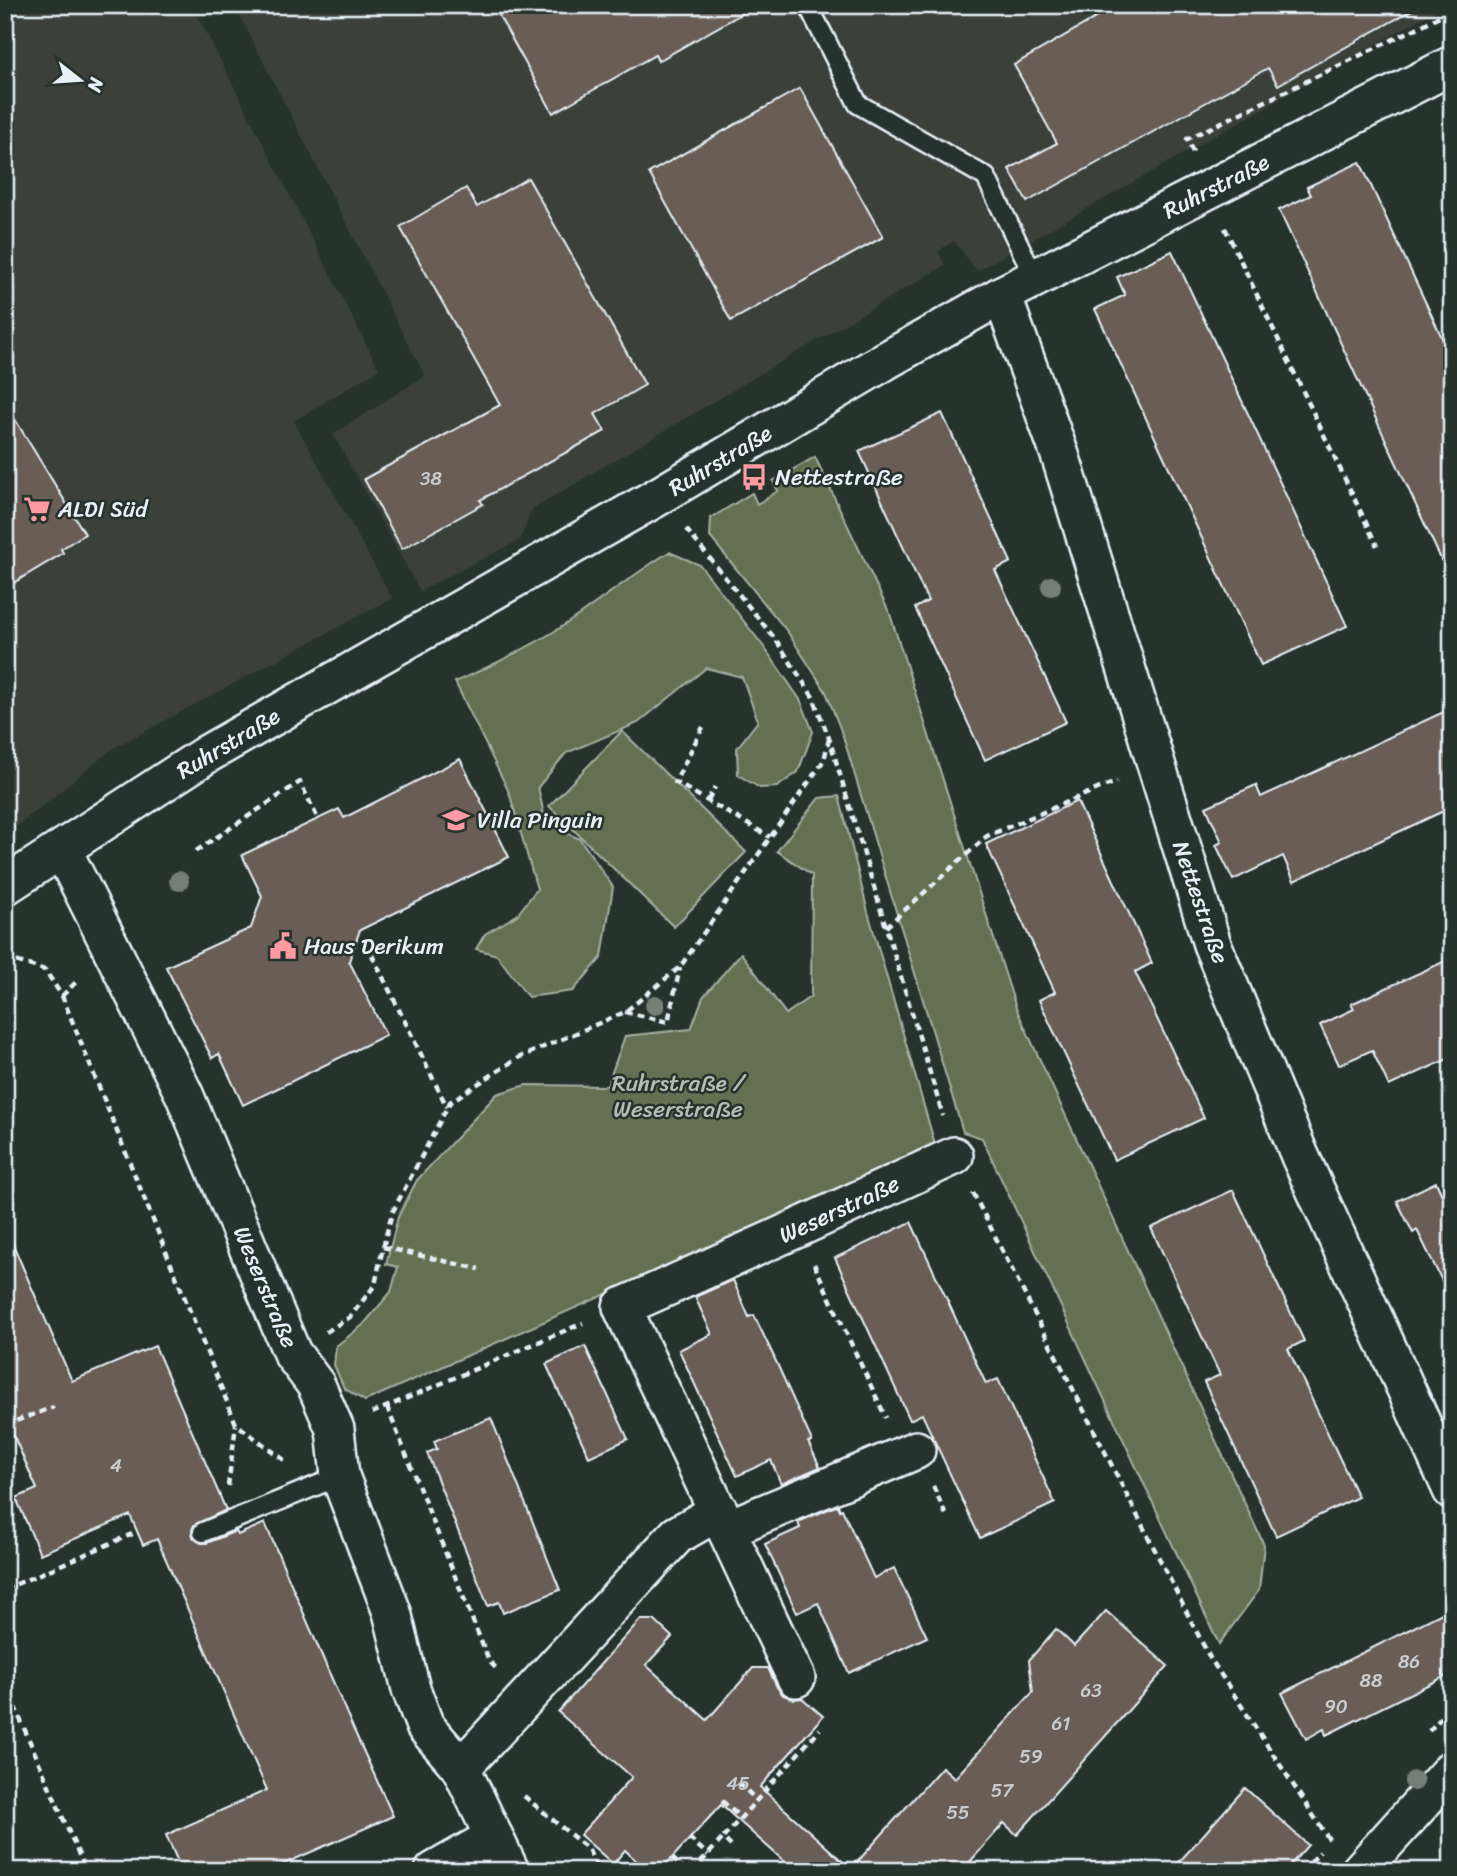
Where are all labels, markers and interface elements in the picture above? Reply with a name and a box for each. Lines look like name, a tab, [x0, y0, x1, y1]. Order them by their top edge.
north arrow	[46, 46, 116, 116]
text: N	[78, 73, 114, 97]
street label: Ruhrstraße	[1156, 142, 1277, 231]
street label: Ruhrstraße	[660, 413, 780, 508]
place label: Nettestraße	[775, 457, 903, 498]
house number: 38	[420, 462, 442, 495]
bus stop icon: Nettestraße	[739, 462, 769, 492]
place label: ALDI Süd	[57, 489, 149, 530]
supermarket icon: ALDI Süd	[22, 494, 52, 524]
street label: Ruhrstraße	[168, 696, 288, 791]
place label: Villa Pinguin	[477, 800, 603, 841]
school or university icon: Villa Pinguin	[441, 805, 471, 835]
street label: Nettestraße	[1160, 835, 1241, 969]
place label: Haus Derikum	[304, 926, 444, 967]
public building icon: Haus Derikum	[268, 931, 298, 961]
park label: Ruhrstraße / Weserstraße	[612, 1063, 747, 1130]
street label: Weserstraße	[772, 1163, 907, 1255]
street label: Weserstraße	[221, 1220, 310, 1355]
house number: 4	[110, 1449, 122, 1482]
house number: 86	[1398, 1645, 1420, 1678]
house number: 88	[1360, 1664, 1383, 1697]
house number: 63	[1080, 1674, 1102, 1707]
house number: 90	[1324, 1690, 1348, 1723]
house number: 61	[1052, 1707, 1070, 1740]
house number: 59	[1019, 1740, 1043, 1773]
house number: 45	[726, 1767, 750, 1800]
house number: 57	[991, 1774, 1014, 1807]
house number: 55	[946, 1796, 970, 1829]

